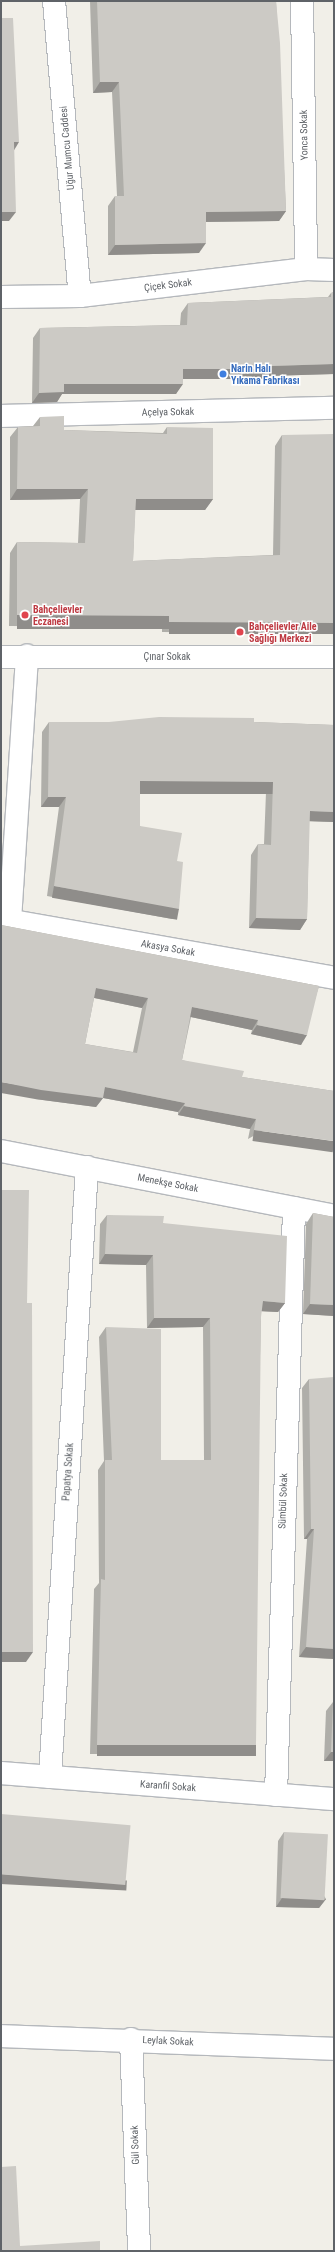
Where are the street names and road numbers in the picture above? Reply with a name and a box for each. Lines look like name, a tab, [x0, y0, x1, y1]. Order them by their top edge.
street label: Uğur Mumcu Caddesi	[57, 105, 77, 191]
street label: Yonca Sokak	[298, 110, 310, 160]
street label: Çiçek Sokak	[143, 276, 193, 294]
street label: Açelya Sokak	[142, 406, 194, 418]
street label: Çınar Sokak	[143, 651, 191, 663]
street label: Akasya Sokak	[140, 937, 196, 959]
street label: Menekşe Sokak	[137, 1171, 199, 1195]
street label: Papatya Sokak	[60, 1443, 76, 1501]
street label: Sümbül Sokak	[276, 1473, 290, 1529]
street label: Karanfil Sokak	[140, 1778, 196, 1794]
street label: Leylak Sokak	[142, 2034, 194, 2048]
street label: Gül Sokak	[128, 2125, 142, 2165]

